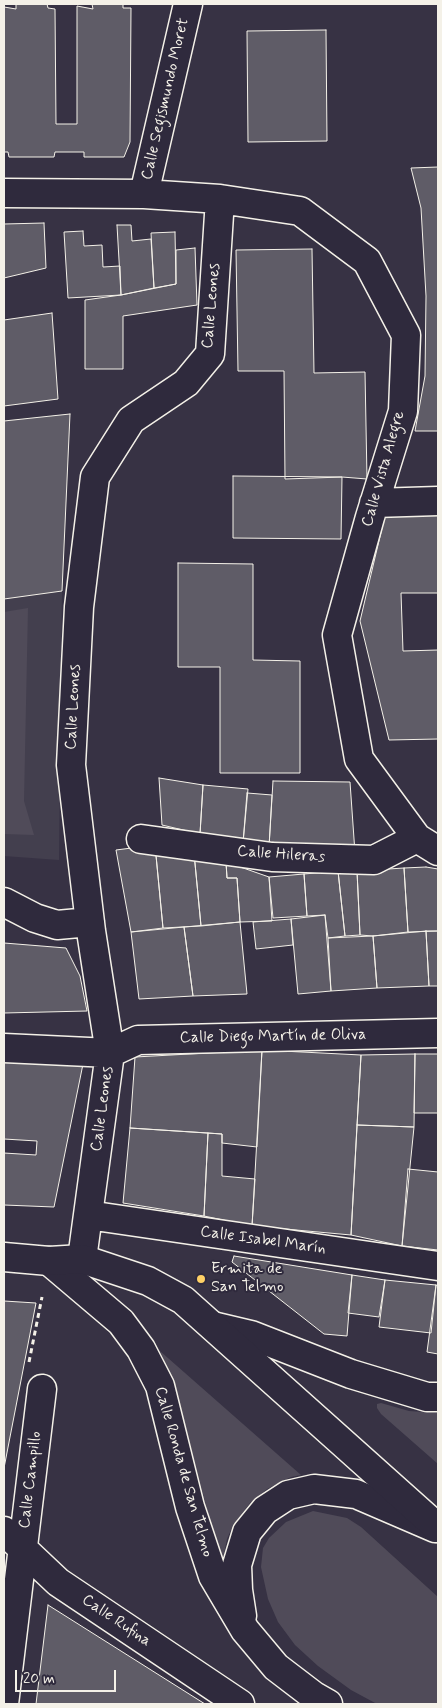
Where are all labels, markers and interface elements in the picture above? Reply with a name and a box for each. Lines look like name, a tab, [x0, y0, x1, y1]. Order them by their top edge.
street label: Calle Segismundo Moret	[138, 16, 194, 182]
street label: Calle Leones	[199, 262, 225, 350]
street label: Calle Vista Alegre	[358, 409, 410, 529]
street label: Calle Leones	[62, 664, 86, 750]
street label: Calle Hileras	[236, 842, 326, 868]
street label: Calle Diego Martín de Oliva	[179, 1026, 367, 1048]
street label: Calle Leones	[88, 1065, 118, 1153]
street label: Calle Isabel Marín	[199, 1223, 327, 1259]
place label: Ermita de San Telmo	[211, 1260, 283, 1298]
marker: Ermita de San Telmo	[195, 1273, 207, 1285]
street label: Calle Ronda de San Telmo	[149, 1385, 217, 1559]
street label: Calle Campillo	[16, 1430, 46, 1530]
street label: Calle Rufina	[78, 1591, 154, 1651]
scale bar	[18, 1660, 119, 1692]
text: 20 m	[23, 1669, 55, 1689]

